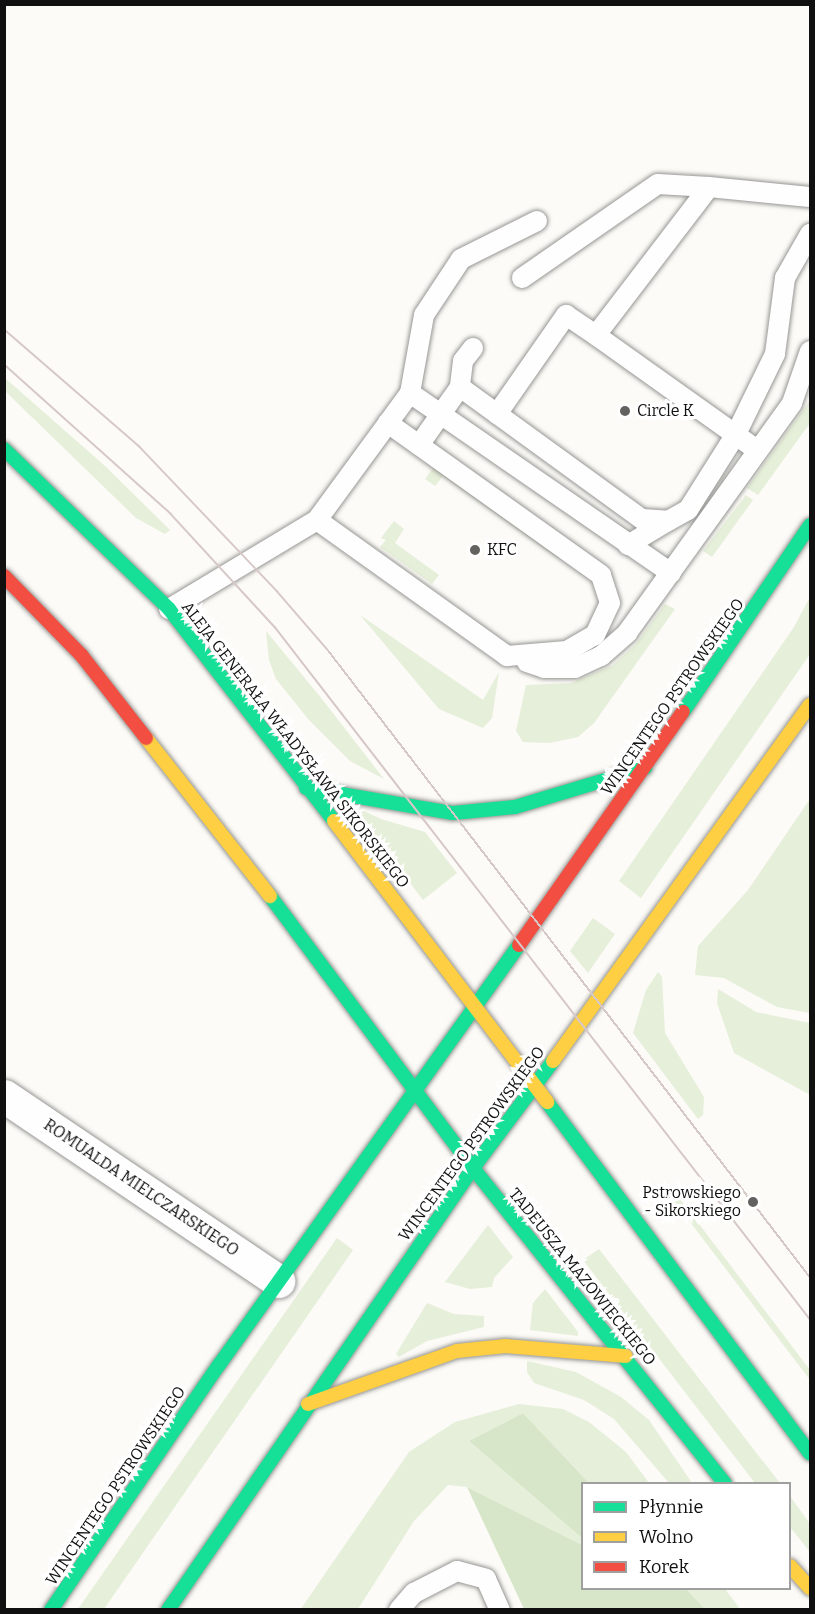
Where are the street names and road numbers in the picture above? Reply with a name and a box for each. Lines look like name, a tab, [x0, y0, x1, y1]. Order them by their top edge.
street label: WINCENTEGO PSTROWSKIEGO	[597, 595, 749, 799]
street label: ALEJA GENERAŁA WŁADYSŁAWA SIKORSKIEGO	[177, 598, 413, 892]
street label: WINCENTEGO PSTROWSKIEGO	[395, 1043, 549, 1245]
street label: ROMUALDA MIELCZARSKIEGO	[40, 1115, 242, 1261]
street label: TADEUSZA MAZOWIECKIEGO	[505, 1185, 659, 1369]
street label: WINCENTEGO PSTROWSKIEGO	[42, 1383, 190, 1589]

